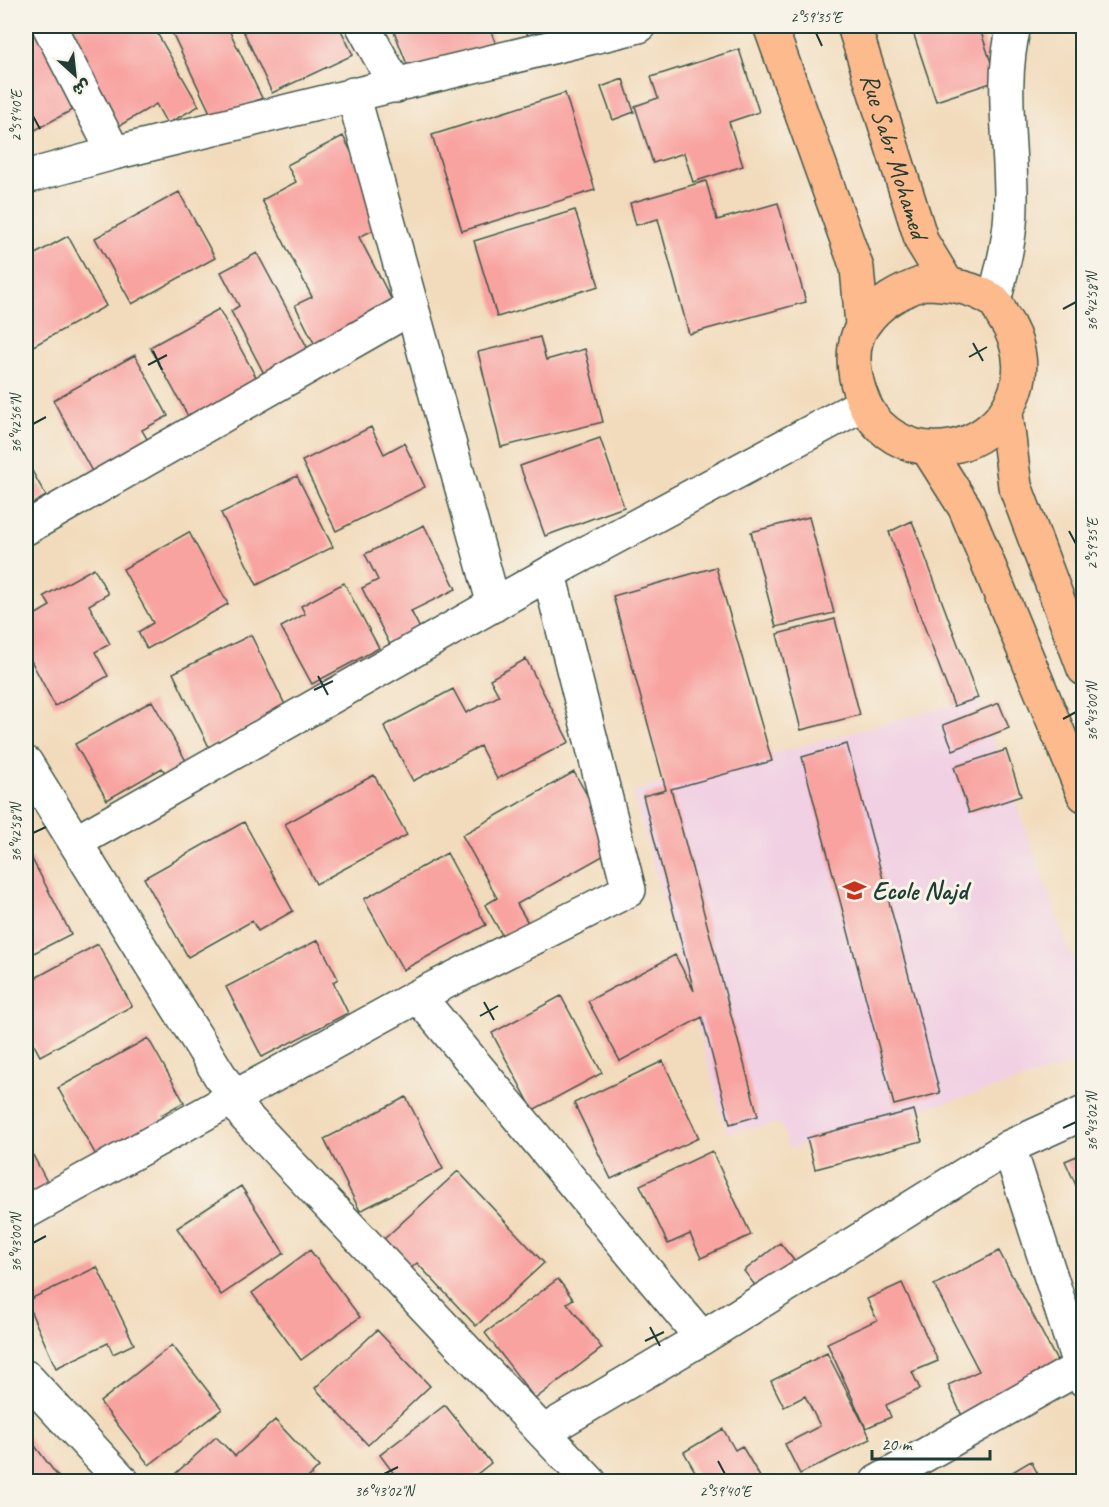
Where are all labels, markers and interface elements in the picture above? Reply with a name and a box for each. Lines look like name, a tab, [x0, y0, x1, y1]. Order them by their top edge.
text: 2°59'35"E	[790, 8, 844, 27]
north arrow	[45, 45, 105, 105]
street label: Rue Sabr Mohamed	[853, 69, 937, 246]
text: ش	[69, 75, 94, 100]
text: 2°59'40"E	[7, 88, 26, 142]
text: 36°42'58"N	[1083, 269, 1102, 332]
text: 36°42'56"N	[7, 391, 26, 454]
text: 2°59'35"E	[1083, 516, 1102, 570]
text: 36°43'00"N	[1083, 679, 1102, 742]
text: 36°42'58"N	[7, 800, 26, 863]
place label: Ecole Najd	[872, 874, 972, 907]
school or university icon: Ecole Najd	[841, 877, 867, 903]
text: 36°43'02"N	[1083, 1089, 1102, 1152]
text: 36°43'00"N	[7, 1210, 26, 1273]
scale bar	[872, 1423, 990, 1461]
text: 20 m	[881, 1433, 914, 1455]
text: 36°43'02"N	[354, 1482, 417, 1501]
text: 2°59'40"E	[699, 1482, 753, 1501]

